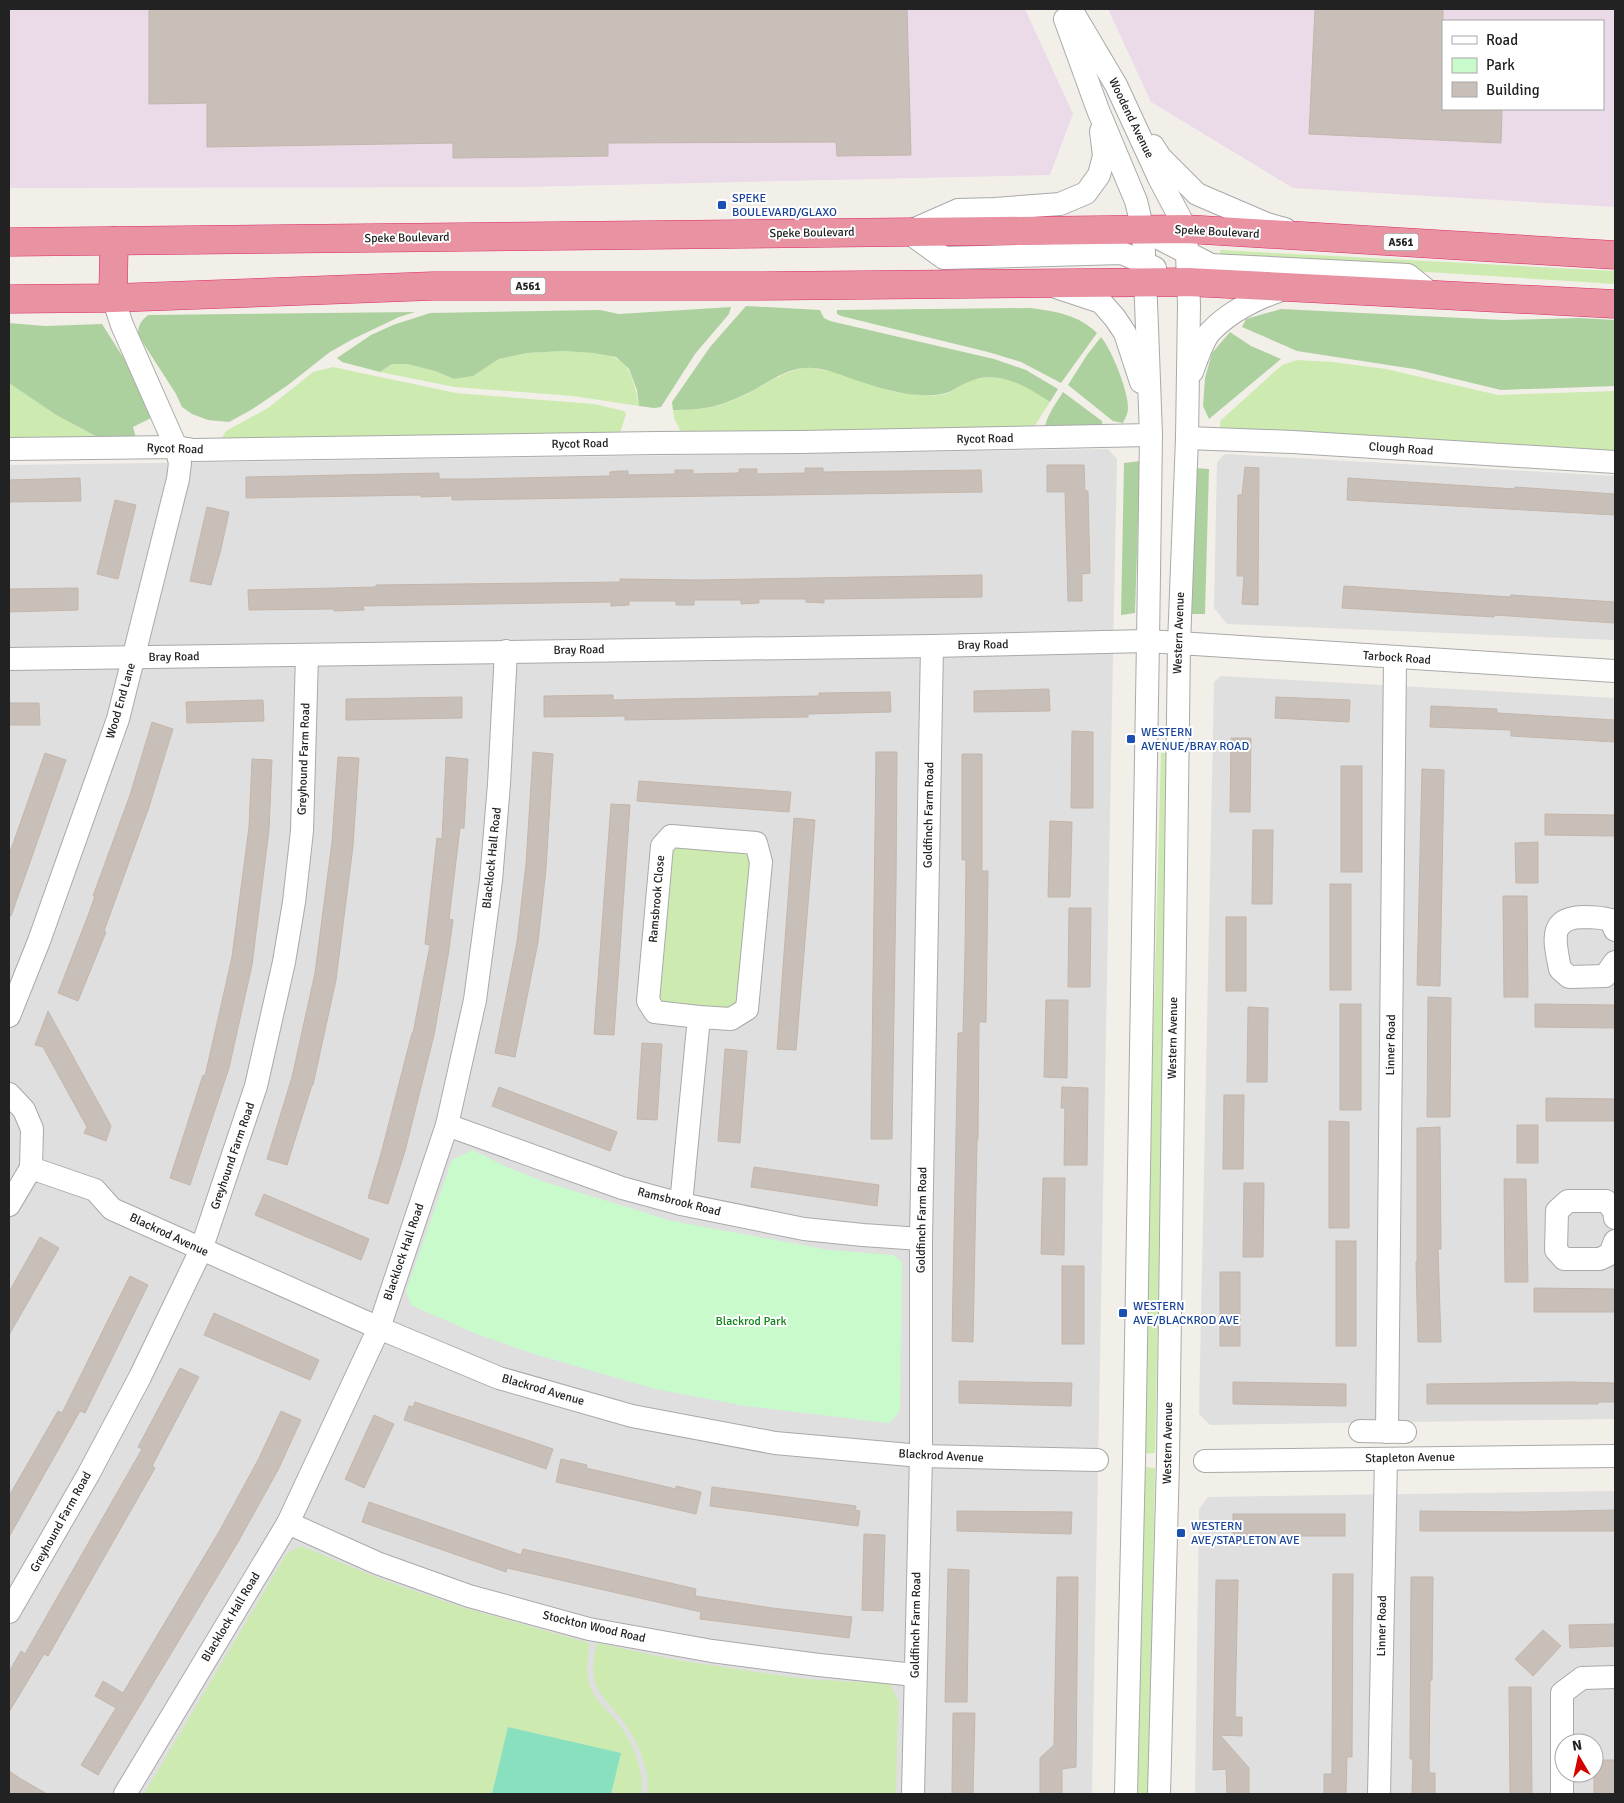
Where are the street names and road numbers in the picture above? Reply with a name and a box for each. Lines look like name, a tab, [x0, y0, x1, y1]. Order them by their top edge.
street label: Woodend Avenue	[1105, 75, 1157, 161]
street label: Speke Boulevard	[1174, 222, 1260, 242]
street label: Speke Boulevard	[769, 225, 855, 241]
street label: Speke Boulevard	[364, 230, 450, 246]
road number: A561	[1384, 233, 1418, 250]
road number: A561	[510, 278, 546, 294]
street label: Rycot Road	[956, 431, 1014, 447]
street label: Rycot Road	[551, 436, 609, 452]
street label: Clough Road	[1368, 439, 1434, 459]
street label: Rycot Road	[146, 441, 204, 457]
street label: Western Avenue	[1170, 592, 1188, 674]
street label: Bray Road	[957, 637, 1009, 653]
street label: Bray Road	[553, 642, 605, 658]
street label: Tarbock Road	[1363, 648, 1431, 668]
street label: Bray Road	[148, 649, 200, 665]
street label: Wood End Lane	[103, 661, 139, 741]
street label: Greyhound Farm Road	[295, 703, 313, 815]
street label: Goldfinch Farm Road	[921, 762, 937, 868]
street label: Blacklock Hall Road	[479, 807, 505, 909]
street label: Ramsbrook Close	[646, 855, 668, 943]
street label: Western Avenue	[1165, 997, 1181, 1079]
street label: Linner Road	[1383, 1014, 1399, 1076]
street label: Greyhound Farm Road	[208, 1100, 258, 1212]
street label: Goldfinch Farm Road	[914, 1167, 930, 1273]
street label: Ramsbrook Road	[636, 1184, 722, 1220]
street label: Blacklock Hall Road	[380, 1201, 428, 1303]
street label: Blackrod Avenue	[127, 1210, 211, 1260]
street label: Blackrod Avenue	[500, 1371, 586, 1409]
street label: Western Avenue	[1160, 1402, 1176, 1484]
street label: Blackrod Avenue	[898, 1446, 984, 1466]
street label: Stapleton Avenue	[1365, 1450, 1455, 1466]
street label: Greyhound Farm Road	[27, 1469, 95, 1575]
street label: Blacklock Hall Road	[198, 1570, 264, 1664]
street label: Goldfinch Farm Road	[908, 1572, 924, 1678]
street label: Linner Road	[1374, 1595, 1390, 1657]
street label: Stockton Wood Road	[541, 1608, 647, 1646]

